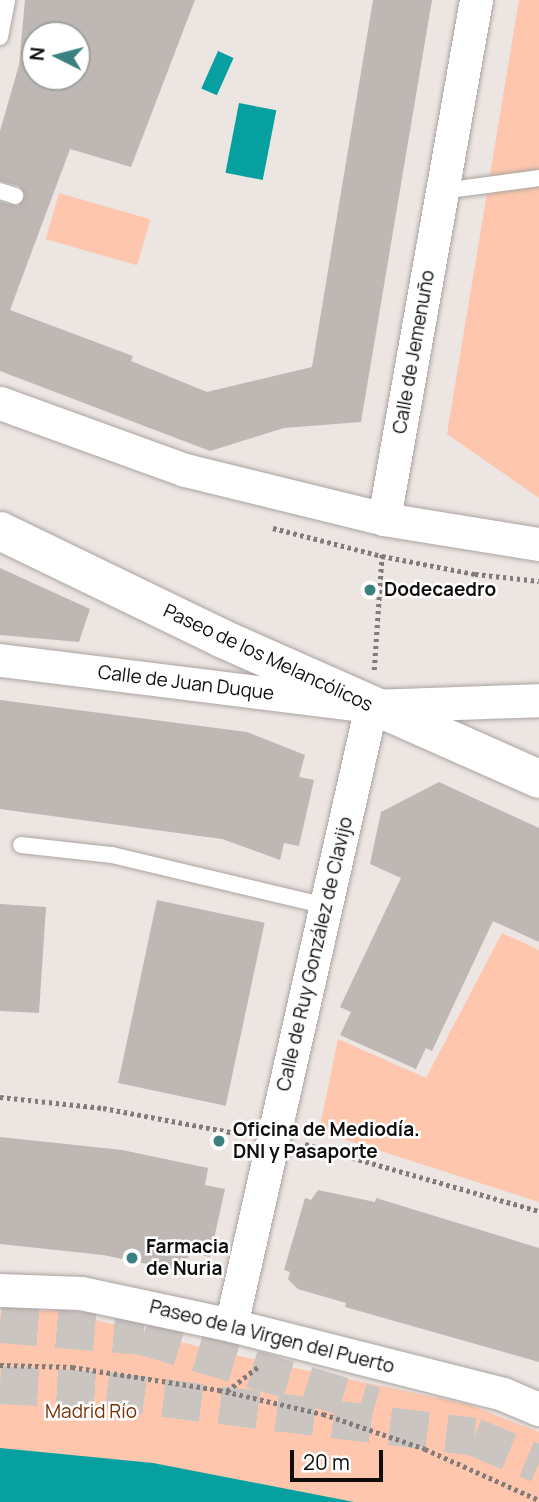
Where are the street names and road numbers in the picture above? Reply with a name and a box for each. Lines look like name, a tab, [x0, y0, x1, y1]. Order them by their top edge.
street label: Calle de Jemenuño	[388, 268, 440, 436]
street label: Paseo de los Melancólicos	[160, 599, 376, 717]
street label: Calle de Juan Duque	[97, 661, 275, 705]
street label: Calle de Ruy González de Clavijo	[272, 815, 358, 1093]
street label: Paseo de la Virgen del Puerto	[147, 1296, 397, 1378]

